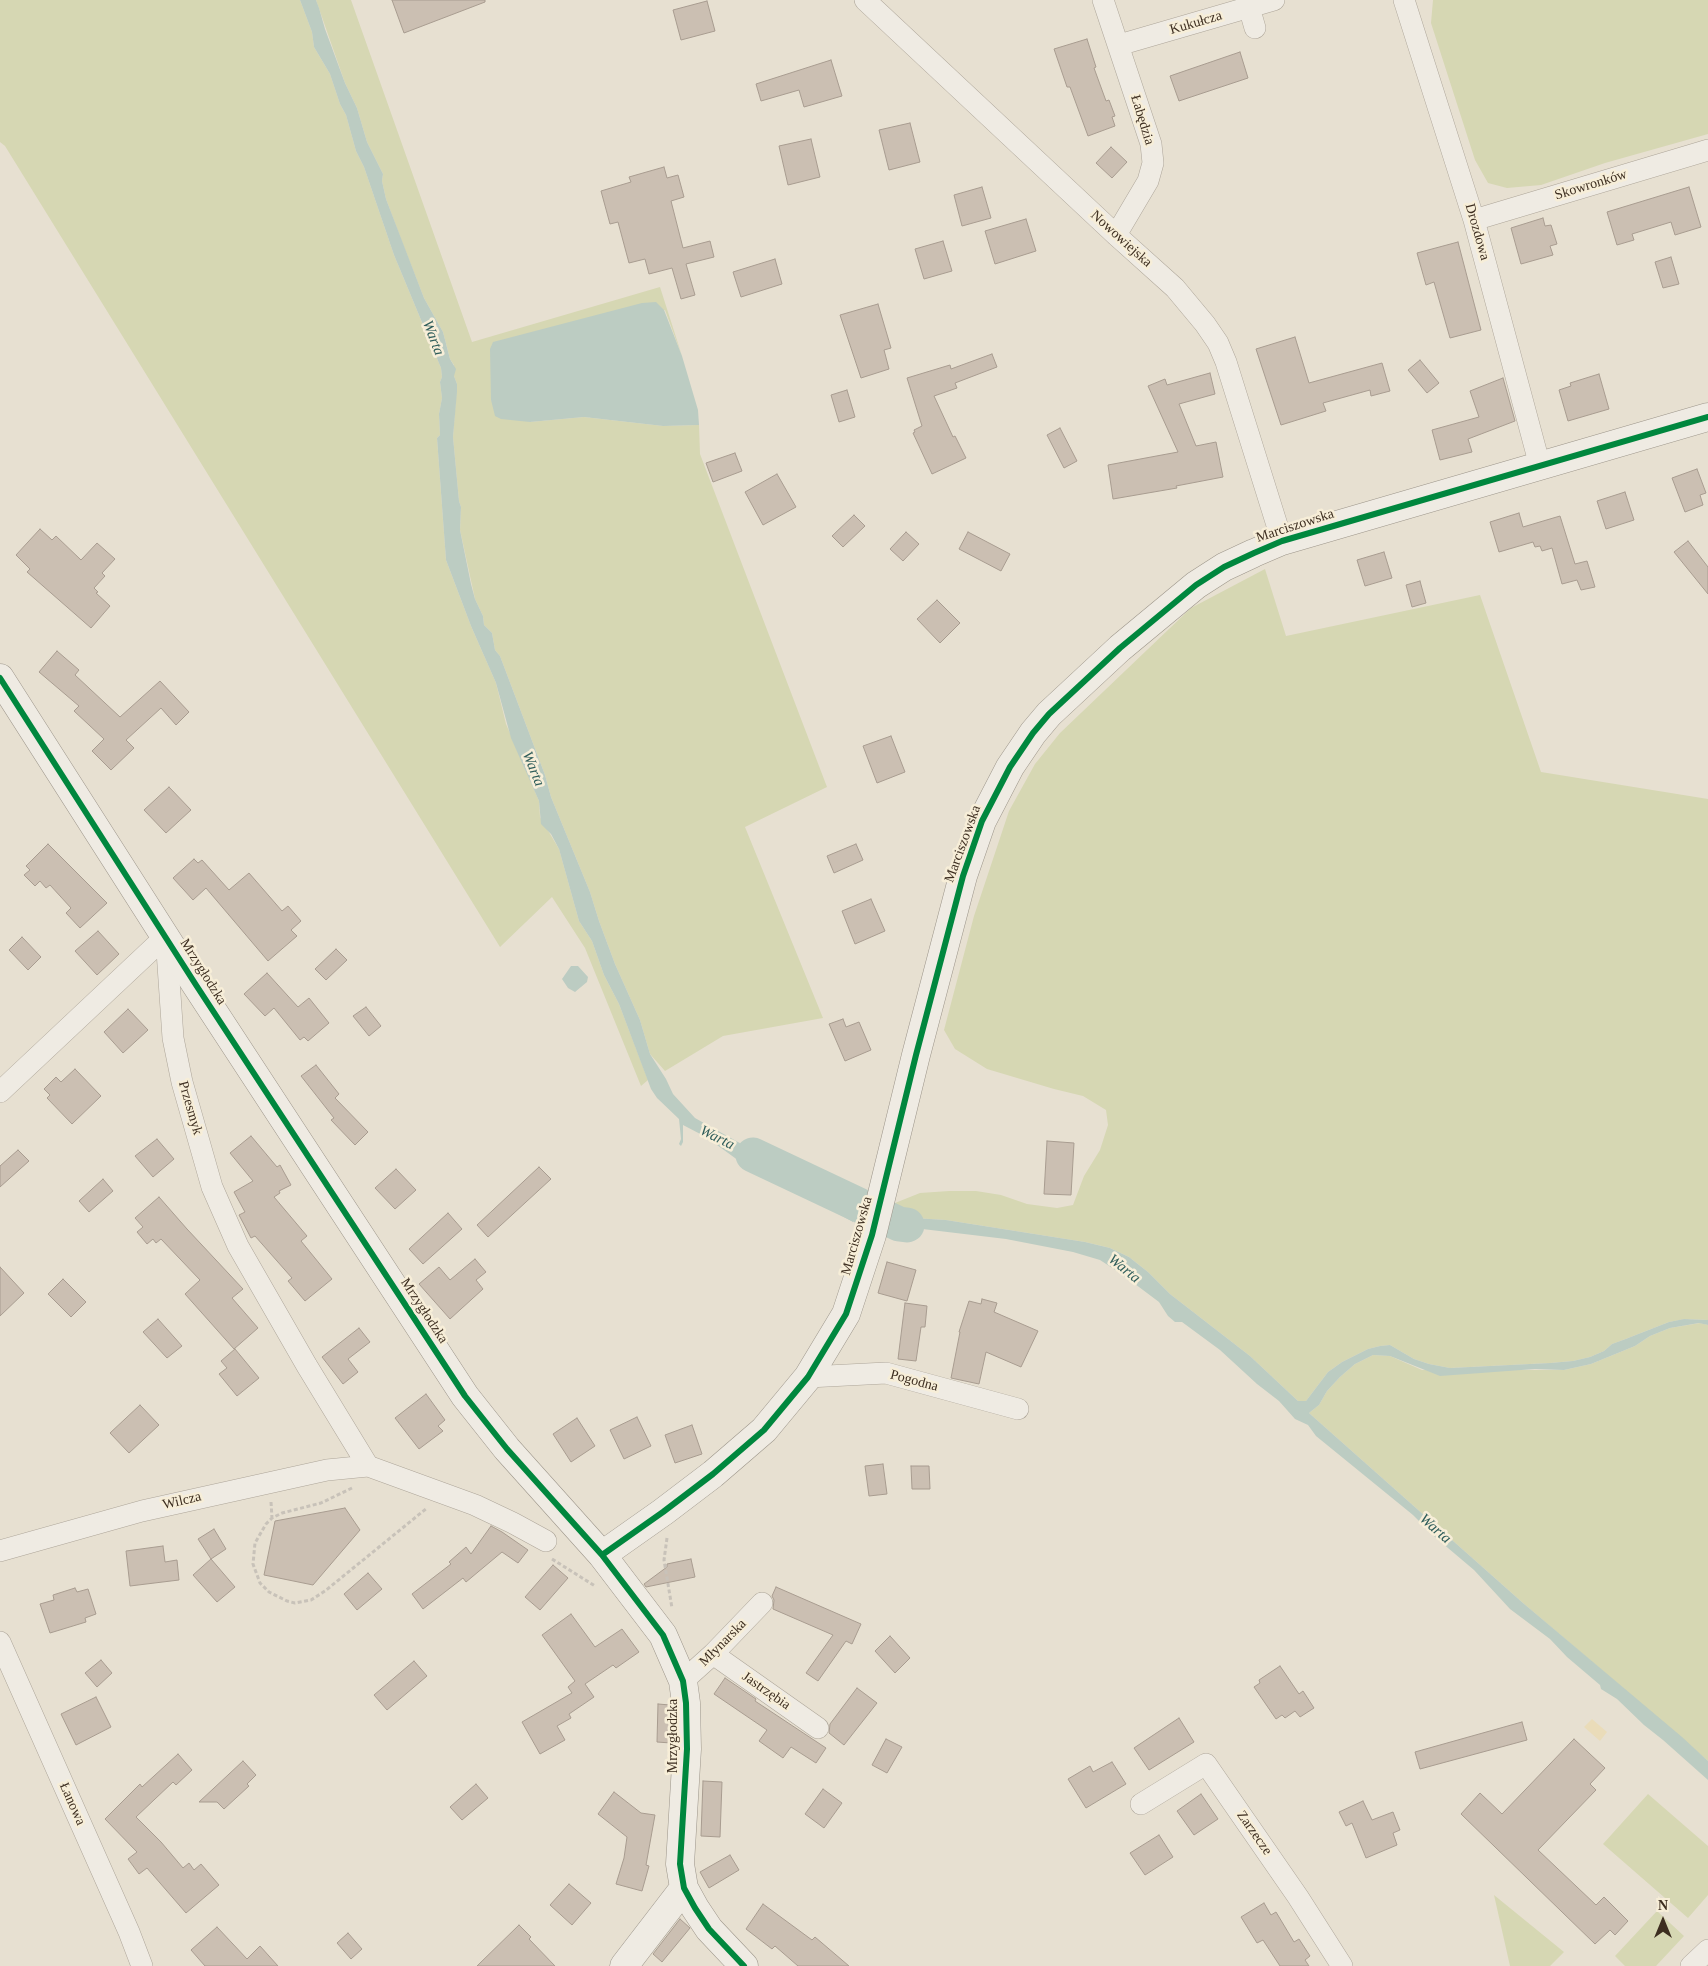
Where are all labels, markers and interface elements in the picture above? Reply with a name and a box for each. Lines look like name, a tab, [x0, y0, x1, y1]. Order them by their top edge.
street label: Kukułcza	[1168, 8, 1224, 38]
street label: Łabędzia	[1126, 93, 1158, 147]
street label: Skowronków	[1553, 166, 1629, 204]
street label: Drozdowa	[1461, 202, 1493, 262]
street label: Nowowiejska	[1087, 207, 1155, 271]
water label: Warta	[418, 318, 448, 358]
street label: Marciszowska	[1254, 506, 1336, 546]
water label: Warta	[518, 749, 548, 789]
street label: Marciszowska	[941, 803, 985, 885]
street label: Mrzygłodzka	[176, 936, 230, 1008]
street label: Przesmyk	[174, 1079, 206, 1137]
water label: Warta	[697, 1122, 737, 1154]
street label: Marciszowska	[838, 1195, 876, 1277]
water label: Warta	[1104, 1251, 1144, 1287]
street label: Mrzygłodzka	[397, 1275, 451, 1347]
street label: Pogodna	[888, 1367, 940, 1395]
street label: Wilcza	[161, 1488, 203, 1514]
water label: Warta	[1415, 1510, 1455, 1548]
street label: Młynarska	[696, 1616, 750, 1670]
street label: Jastrzębia	[739, 1668, 793, 1714]
street label: Mrzygłodzka	[665, 1699, 681, 1773]
street label: Łanowa	[55, 1780, 89, 1828]
street label: Zarzecze	[1233, 1807, 1275, 1859]
north arrow	[1638, 1896, 1688, 1946]
text: N	[1658, 1898, 1668, 1913]

